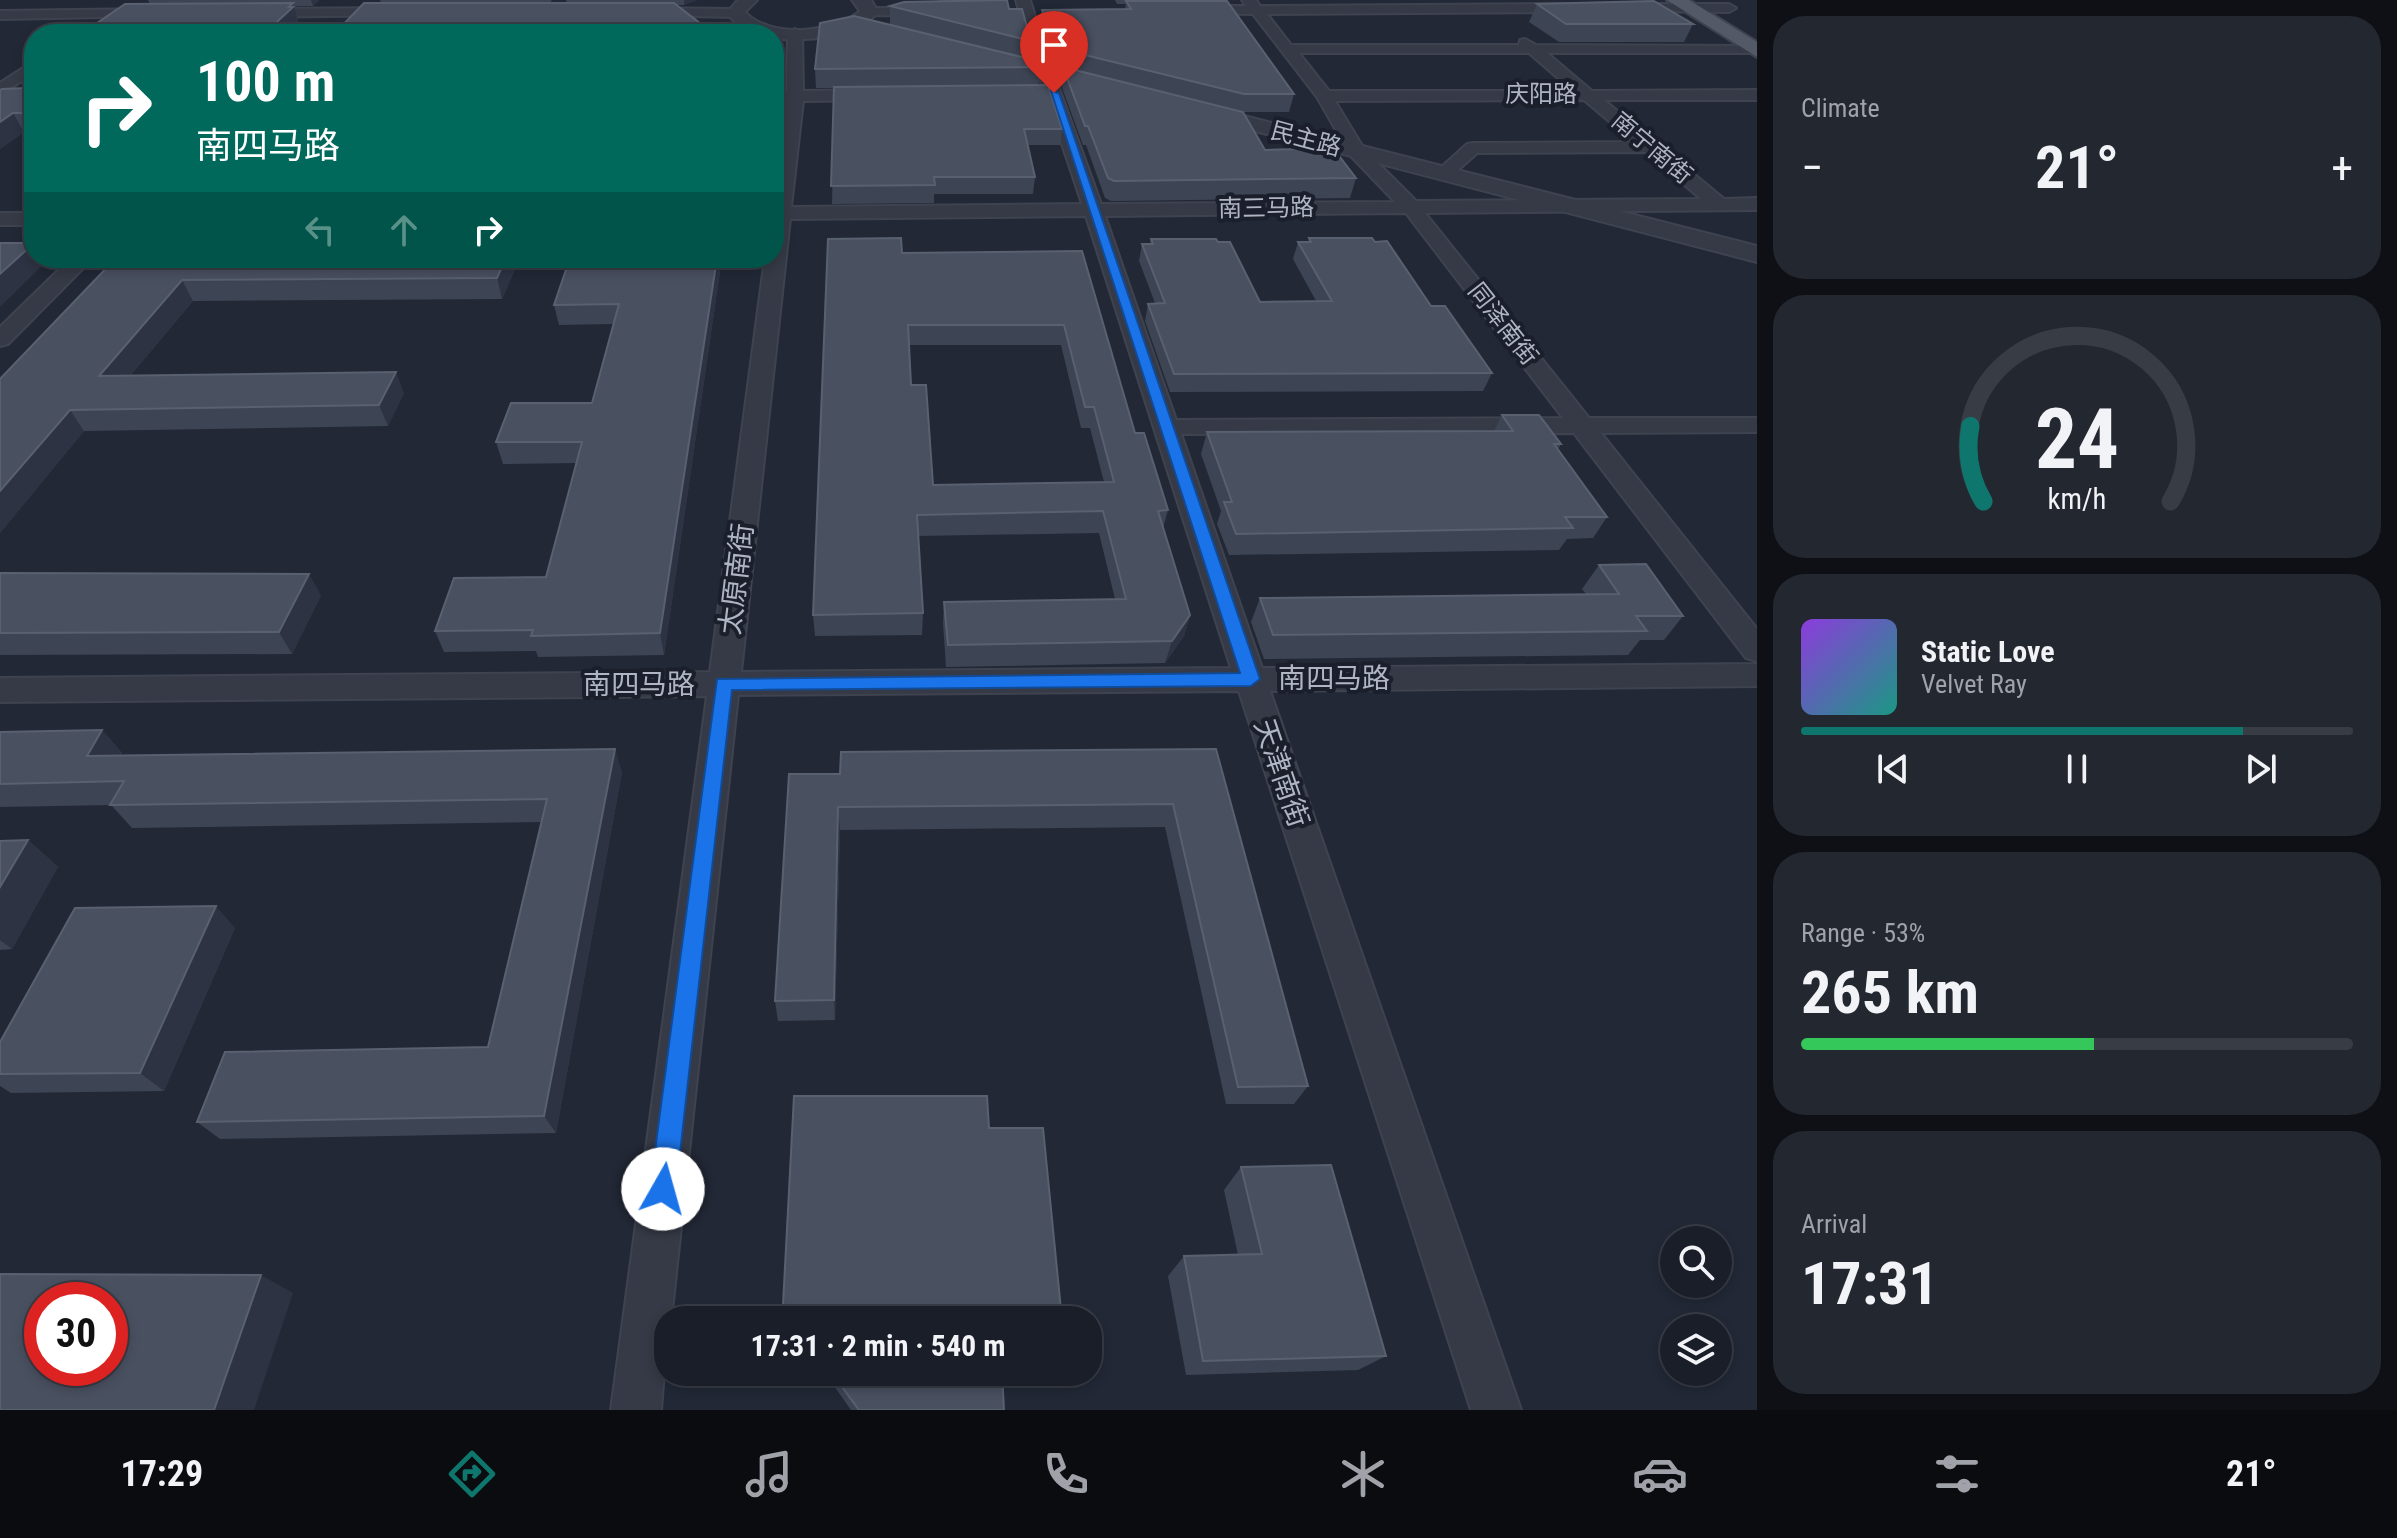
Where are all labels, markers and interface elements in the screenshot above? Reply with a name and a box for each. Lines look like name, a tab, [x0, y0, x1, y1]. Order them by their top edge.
pin	[1020, 11, 1088, 93]
icon: arrive	[1032, 23, 1076, 67]
text: 100 m	[196, 49, 335, 115]
icon: right	[64, 56, 168, 160]
street label: 庆阳路	[1505, 80, 1577, 108]
text: Climate	[1801, 93, 1880, 123]
street label: 南宁南街	[1606, 106, 1698, 190]
street label: 民主路	[1268, 116, 1344, 162]
text: 南四马路	[196, 125, 340, 167]
text: 21°	[2035, 132, 2119, 203]
text: −	[1801, 142, 1823, 194]
text: +	[2331, 142, 2353, 194]
street label: 南三马路	[1218, 193, 1314, 223]
icon: left	[298, 208, 342, 252]
icon: ahead	[382, 208, 426, 252]
icon: right	[466, 208, 510, 252]
street label: 同泽南街	[1462, 278, 1544, 370]
text: 24	[2035, 391, 2119, 488]
text: km/h	[2048, 482, 2106, 516]
street label: 太原南街	[713, 521, 760, 637]
text: Static Love	[1921, 634, 2055, 669]
street label: 南四马路	[1278, 662, 1390, 695]
street label: 南四马路	[583, 668, 695, 701]
text: Velvet Ray	[1921, 669, 2027, 699]
street label: 天津南街	[1248, 715, 1315, 831]
icon: previous	[1871, 747, 1915, 791]
icon: pause	[2055, 747, 2099, 791]
icon: next	[2239, 747, 2283, 791]
text: Range · 53%	[1801, 918, 1925, 948]
text: 265 km	[1801, 957, 1979, 1028]
position arrow	[621, 1147, 705, 1231]
text: Arrival	[1801, 1209, 1867, 1239]
map controls	[1660, 1226, 1732, 1386]
button: search	[1660, 1226, 1732, 1298]
text: 17:31	[1801, 1248, 1939, 1319]
speed limit sign: 30	[24, 1282, 128, 1386]
button: layers	[1660, 1314, 1732, 1386]
text: 17:31 · 2 min · 540 m	[751, 1328, 1005, 1363]
icon: directions	[444, 1446, 500, 1502]
icon: music	[741, 1446, 797, 1502]
icon: phone	[1038, 1446, 1094, 1502]
icon: climate	[1335, 1446, 1391, 1502]
icon: car	[1632, 1446, 1688, 1502]
icon: filters	[1929, 1446, 1985, 1502]
text: 17:29	[120, 1453, 203, 1495]
text: 21°	[2226, 1453, 2276, 1495]

